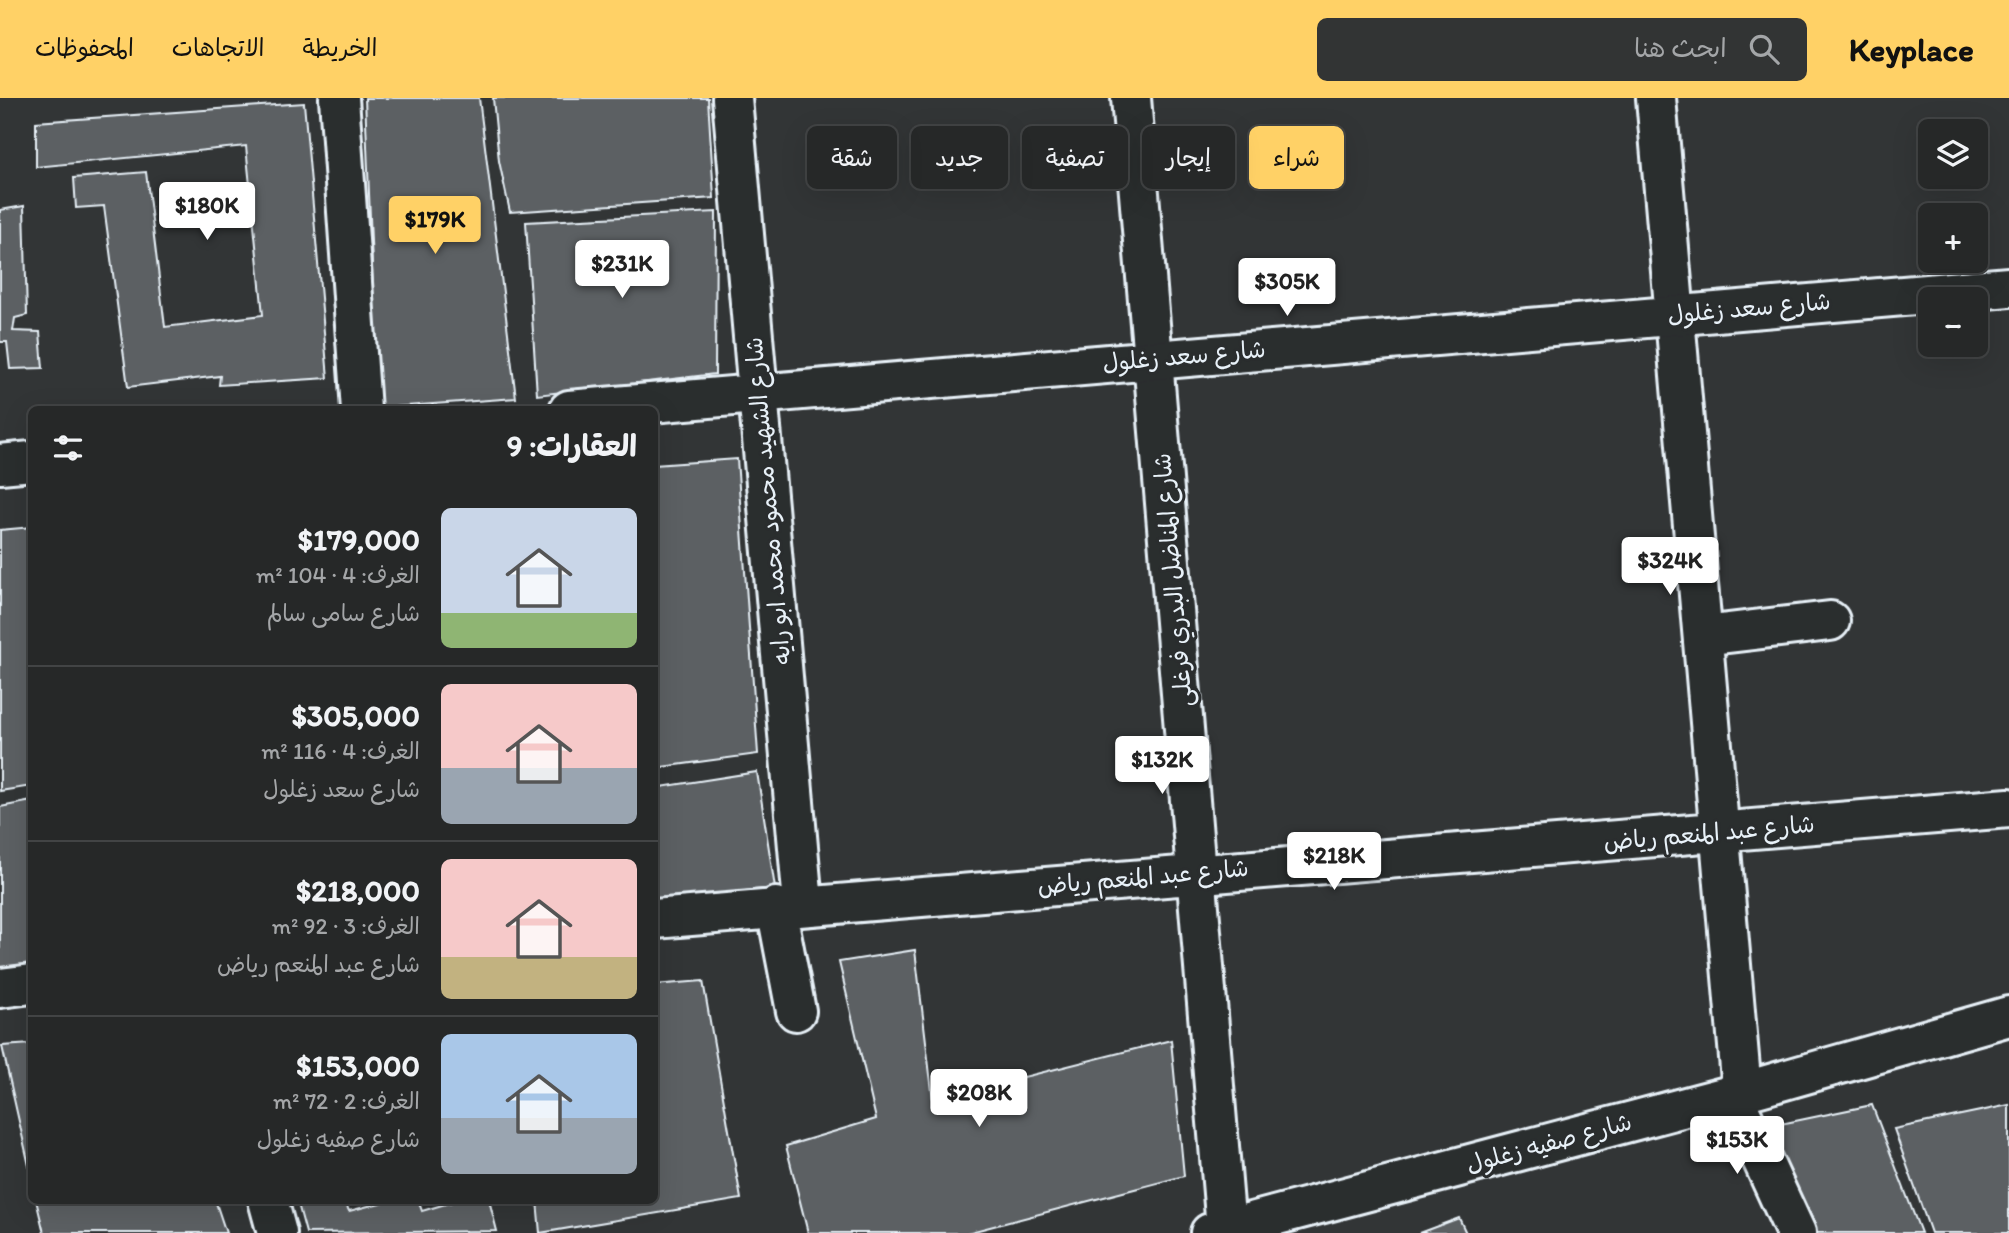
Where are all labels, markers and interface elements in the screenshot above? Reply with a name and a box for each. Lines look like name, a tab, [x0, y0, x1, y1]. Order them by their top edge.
search box	[1317, 18, 1807, 81]
icon: search	[1745, 30, 1783, 68]
text: Keyplace	[1849, 30, 1974, 69]
text: ابحث هنا	[1634, 32, 1727, 64]
text: المحفوظات	[35, 33, 134, 62]
text: الاتجاهات	[172, 33, 265, 62]
text: الخريطة	[303, 33, 377, 62]
map controls	[1918, 119, 1988, 357]
button: layers	[1918, 119, 1988, 189]
chip: شقة	[807, 126, 897, 189]
chip: جديد	[911, 126, 1008, 189]
chip: تصفية	[1022, 126, 1128, 189]
chip: إيجار	[1142, 126, 1235, 189]
chip: شراء	[1249, 126, 1344, 189]
pin: $180K	[158, 183, 256, 242]
text: $180K	[175, 191, 239, 219]
pin: $179K	[386, 197, 484, 256]
button: +	[1918, 203, 1988, 273]
text: $179K	[405, 205, 465, 233]
pin: $231K	[573, 240, 671, 300]
text: $231K	[591, 249, 653, 277]
pin: $305K	[1238, 258, 1336, 318]
text: $305K	[1254, 267, 1320, 295]
street label: شارع سعد زغلول	[1666, 286, 1832, 332]
button: −	[1918, 287, 1988, 357]
street label: شارع سعد زغلول	[1101, 334, 1267, 380]
street label: شارع الشهيد محمود محمد ابو رايه	[739, 336, 799, 666]
text: العقارات: 9	[507, 427, 637, 464]
icon: filters	[49, 429, 87, 467]
street label: شارع المناضل البدري فرغلى	[1147, 452, 1201, 708]
text: $179,000	[298, 521, 420, 558]
icon: home	[497, 536, 581, 620]
pin: $324K	[1621, 538, 1719, 597]
text: $324K	[1638, 546, 1702, 574]
text: الغرف: 4 · 104 m²	[256, 561, 420, 589]
text: شارع سامى سالم	[267, 599, 420, 627]
text: $305,000	[292, 697, 420, 734]
icon: home	[497, 712, 581, 796]
pin: $132K	[1113, 736, 1211, 796]
text: الغرف: 4 · 116 m²	[261, 737, 420, 765]
text: $132K	[1131, 745, 1193, 773]
text: شارع سعد زغلول	[263, 775, 420, 803]
street label: شارع عبد المنعم رياض	[1602, 809, 1816, 860]
pin: $218K	[1285, 832, 1383, 892]
text: $218K	[1303, 841, 1365, 869]
street label: شارع عبد المنعم رياض	[1036, 853, 1250, 904]
text: $218,000	[296, 872, 420, 909]
icon: home	[497, 887, 581, 971]
text: الغرف: 3 · 92 m²	[272, 912, 420, 940]
text: شارع عبد المنعم رياض	[217, 950, 420, 978]
text: $153,000	[296, 1047, 420, 1084]
icon: home	[497, 1062, 581, 1146]
pin: $208K	[930, 1070, 1028, 1129]
text: $208K	[946, 1078, 1012, 1106]
text: الغرف: 2 · 72 m²	[273, 1087, 420, 1115]
street label: شارع صفيه زغلول	[1463, 1106, 1636, 1181]
pin: $153K	[1688, 1116, 1786, 1176]
text: شارع صفيه زغلول	[257, 1125, 420, 1153]
text: $153K	[1706, 1125, 1768, 1153]

